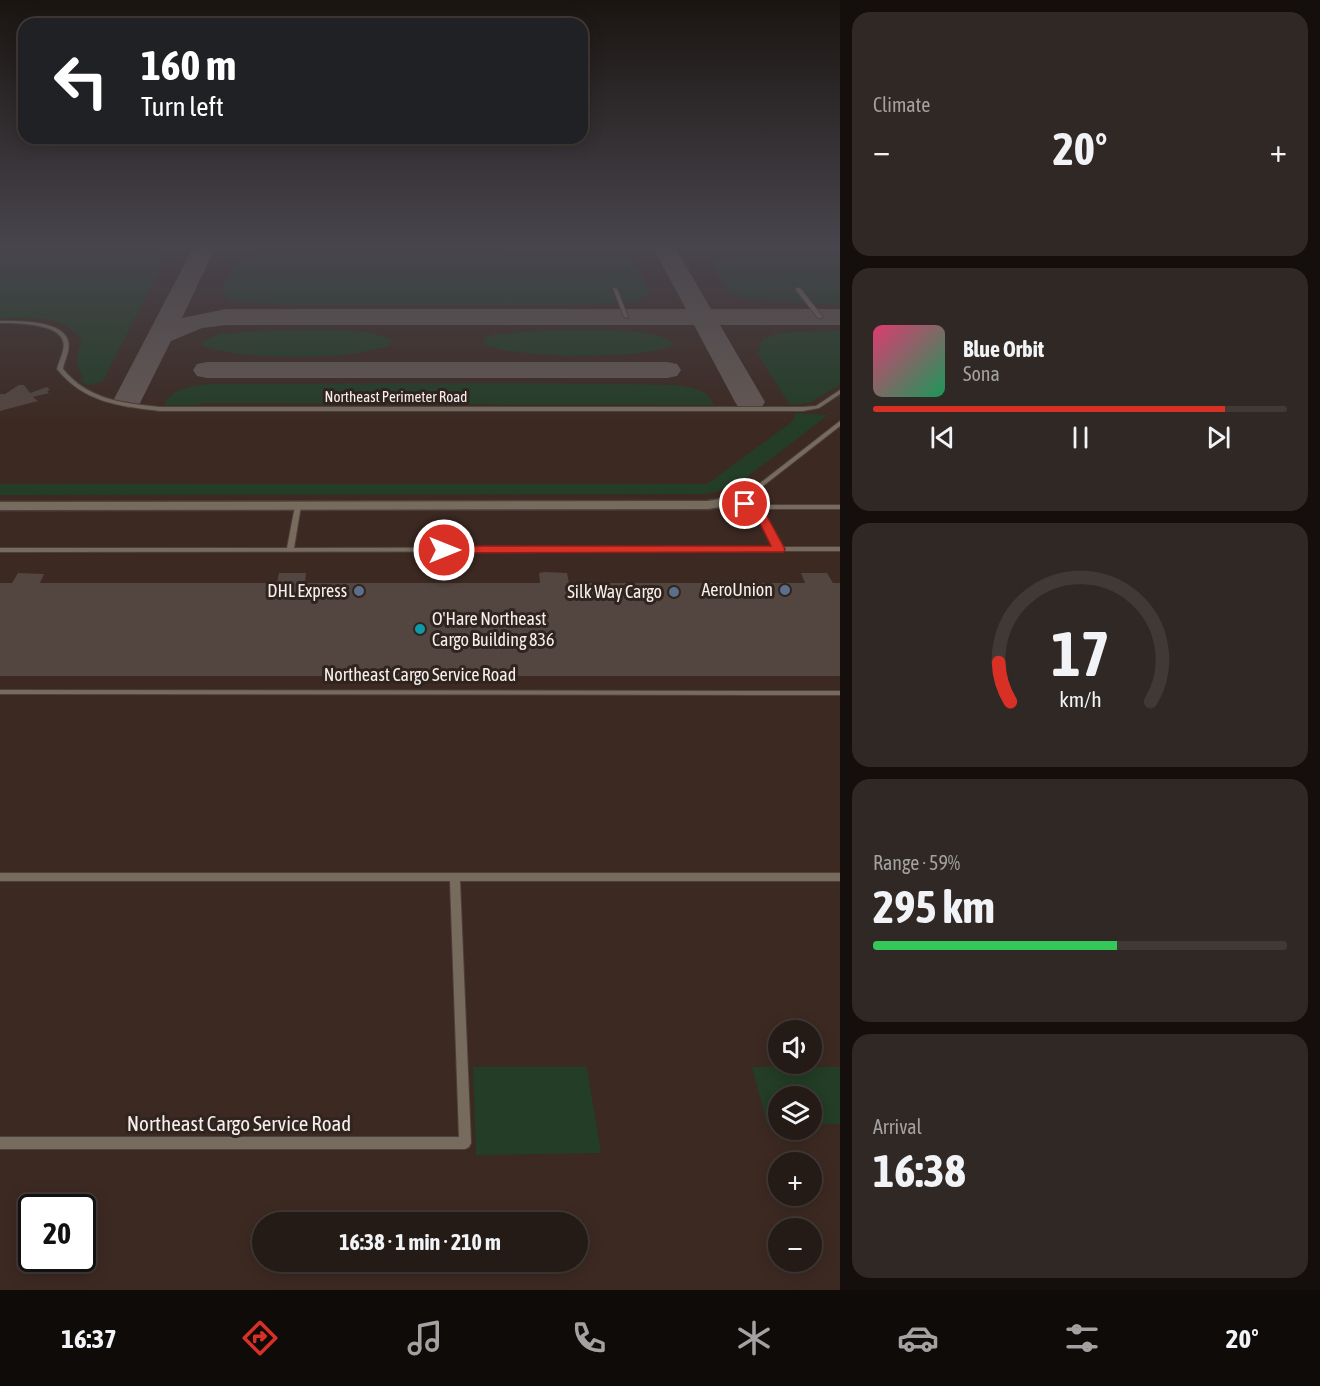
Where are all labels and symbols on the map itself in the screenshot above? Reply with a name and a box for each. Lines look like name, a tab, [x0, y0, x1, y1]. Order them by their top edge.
street label: Northeast Perimeter Road	[325, 388, 467, 405]
pin	[719, 478, 770, 529]
position arrow	[412, 518, 476, 582]
place label: AeroUnion	[702, 579, 773, 600]
place label: DHL Express	[267, 580, 347, 601]
place label: Silk Way Cargo	[567, 581, 662, 602]
marker: AeroUnion	[778, 583, 792, 597]
marker: DHL Express	[352, 584, 366, 598]
marker: Silk Way Cargo	[667, 585, 681, 599]
place label: O'Hare Northeast Cargo Building 836	[432, 608, 555, 650]
marker: O'Hare Northeast Cargo Building 836	[413, 622, 427, 636]
street label: Northeast Cargo Service Road	[324, 664, 516, 685]
street label: Northeast Cargo Service Road	[127, 1111, 351, 1135]
speed limit sign: 20	[18, 1194, 96, 1272]

